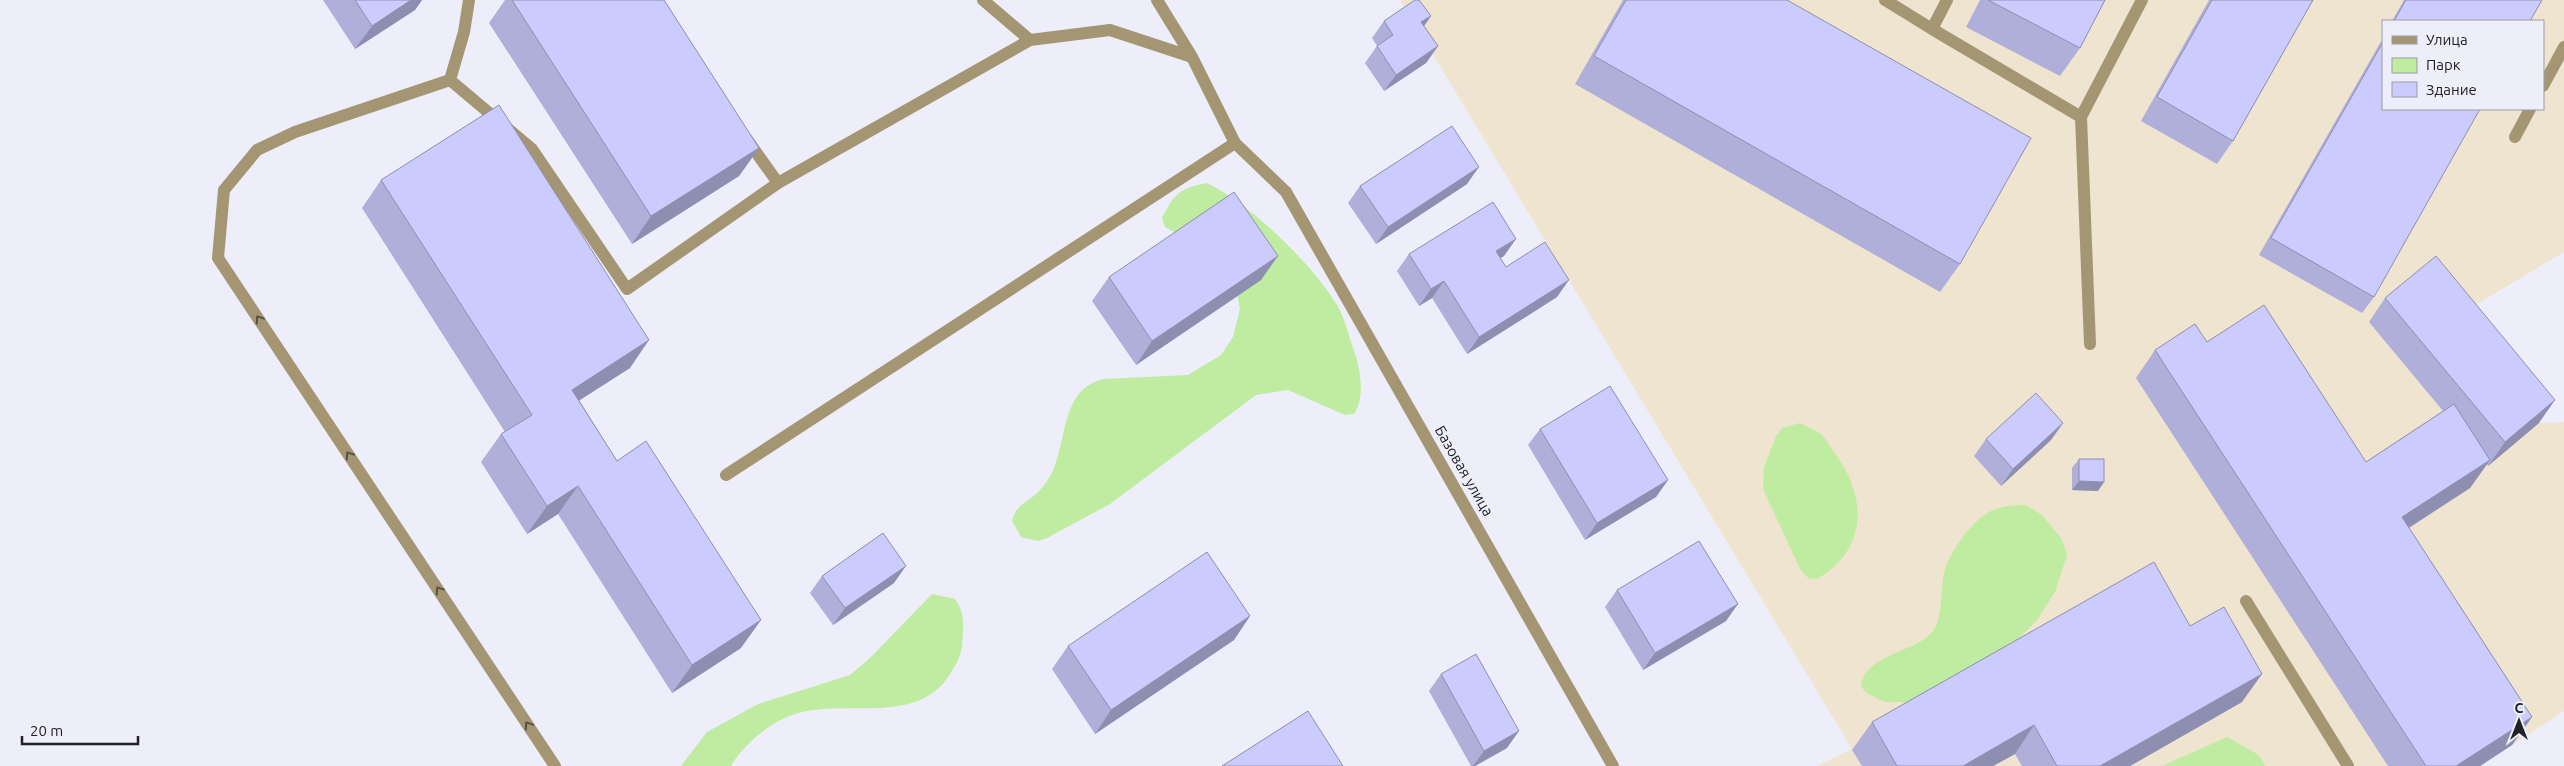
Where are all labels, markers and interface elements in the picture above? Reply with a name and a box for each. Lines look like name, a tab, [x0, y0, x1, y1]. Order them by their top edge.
legend	[2382, 20, 2544, 110]
text: Улица	[2426, 31, 2468, 48]
text: Парк	[2426, 56, 2461, 73]
text: Здание	[2426, 81, 2477, 98]
one-way arrow	[256, 316, 265, 325]
street label: Базовая улица	[1432, 423, 1497, 519]
one-way arrow	[346, 451, 355, 460]
one-way arrow	[435, 586, 445, 595]
north arrow	[2494, 696, 2544, 746]
text: С	[2515, 700, 2524, 716]
scale bar	[22, 714, 139, 746]
text: 20 m	[30, 722, 63, 739]
one-way arrow	[525, 722, 535, 731]

